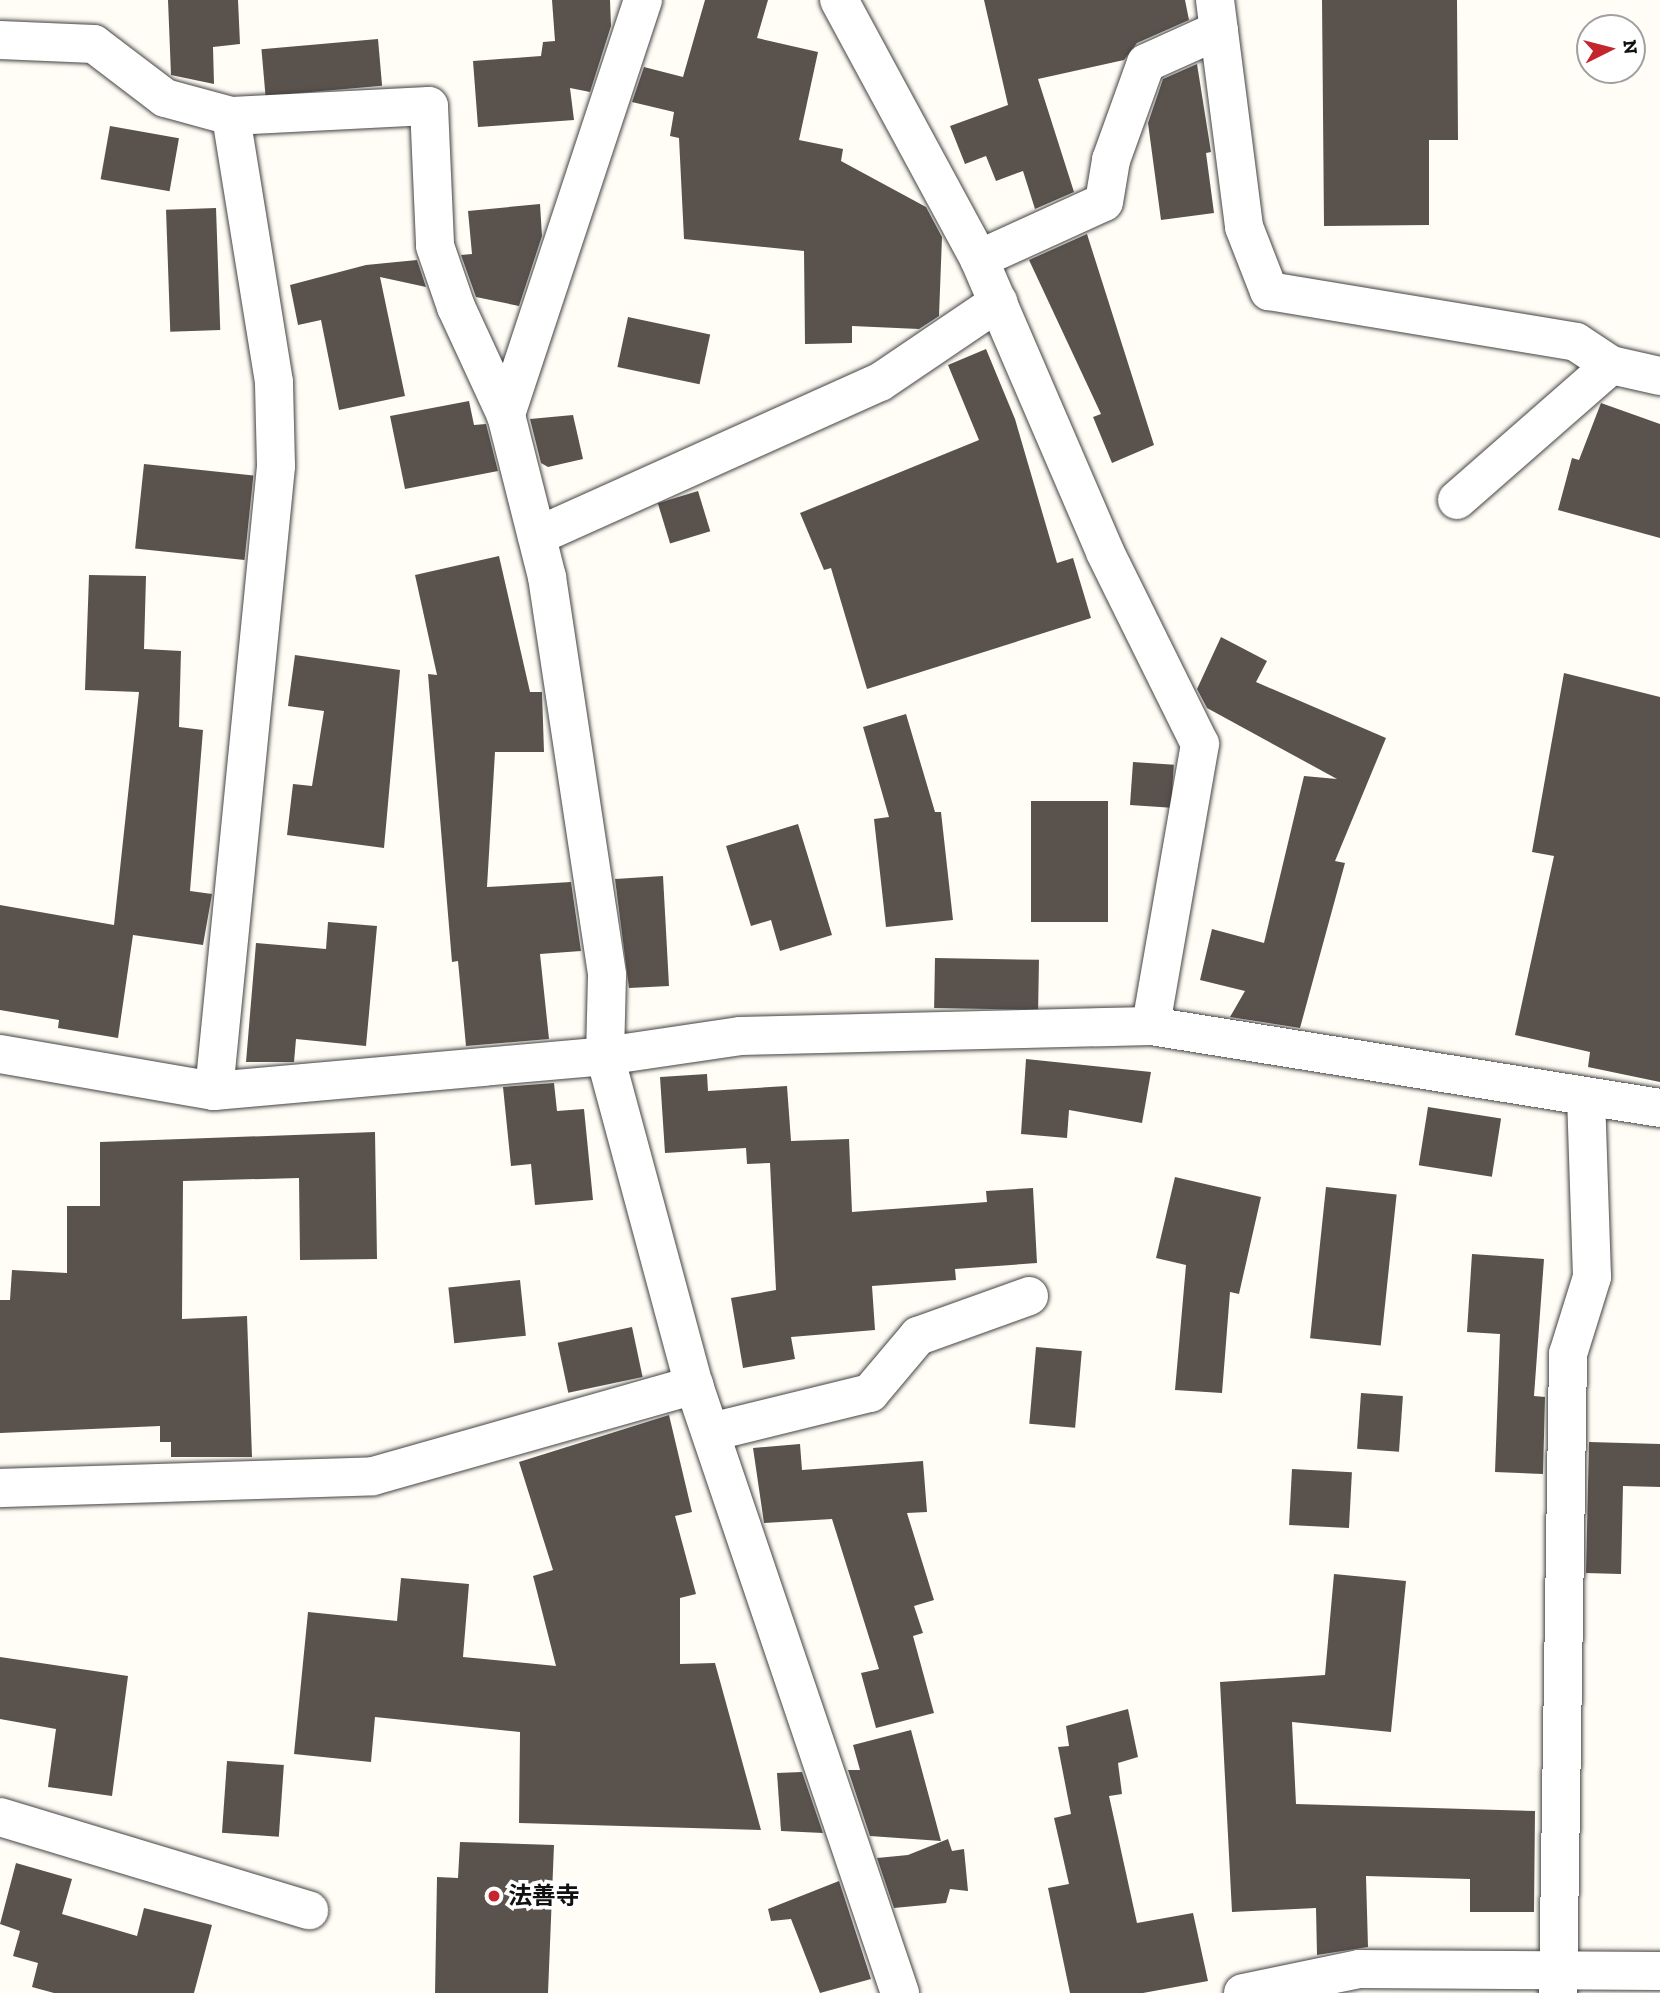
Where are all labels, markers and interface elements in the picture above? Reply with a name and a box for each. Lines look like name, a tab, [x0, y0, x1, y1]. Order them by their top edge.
north arrow	[1576, 14, 1646, 84]
text: N	[1618, 39, 1643, 55]
place label: 法善寺	[508, 1882, 580, 1910]
marker: 法善寺	[486, 1888, 502, 1904]

